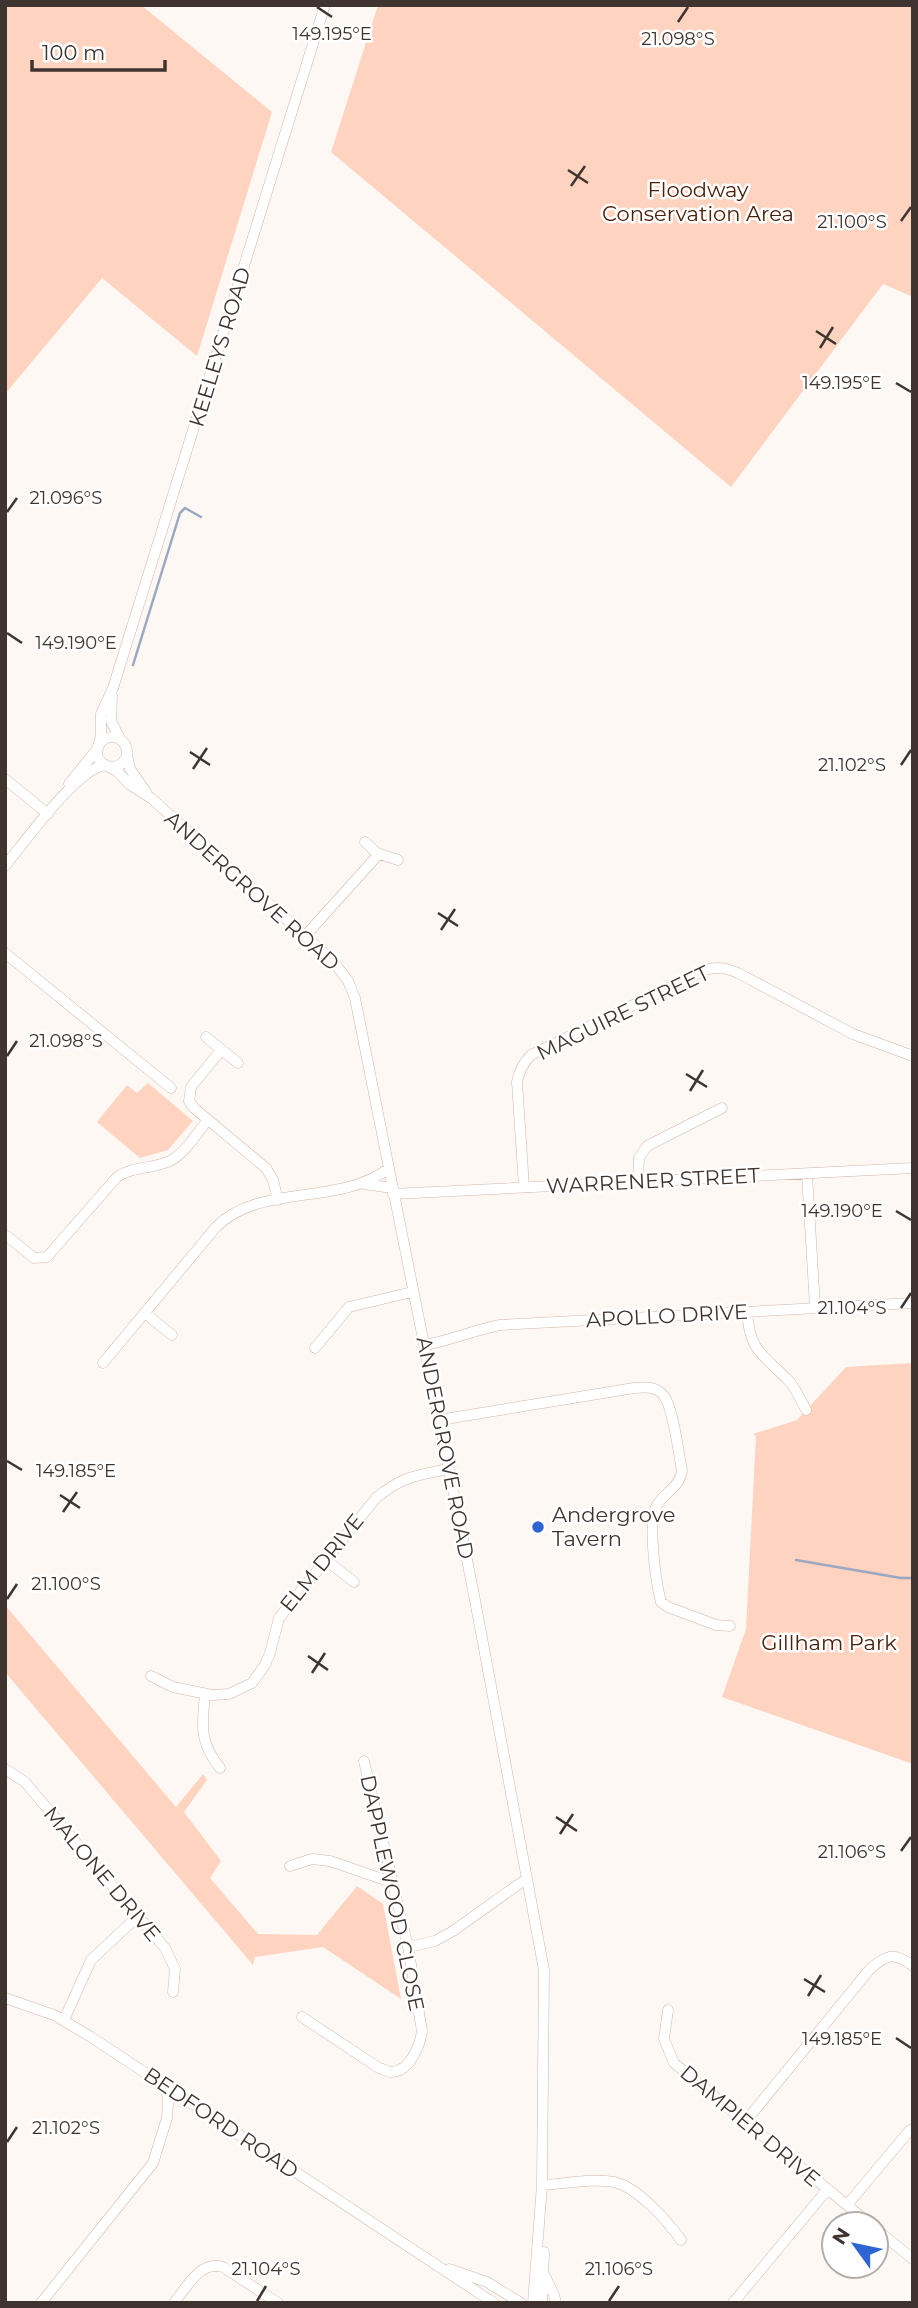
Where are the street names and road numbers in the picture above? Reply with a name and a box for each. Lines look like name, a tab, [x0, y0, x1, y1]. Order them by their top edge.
street label: KEELEYS ROAD	[183, 264, 256, 430]
street label: ANDERGROVE ROAD	[160, 806, 345, 976]
street label: MAGUIRE STREET	[532, 960, 713, 1065]
street label: WARRENER STREET	[545, 1162, 760, 1199]
street label: APOLLO DRIVE	[585, 1299, 749, 1332]
street label: ANDERGROVE ROAD	[412, 1335, 479, 1561]
street label: ELM DRIVE	[274, 1509, 369, 1617]
street label: DAPPLEWOOD CLOSE	[355, 1773, 430, 2013]
street label: MALONE DRIVE	[39, 1801, 166, 1946]
street label: DAMPIER DRIVE	[675, 2060, 825, 2191]
street label: BEDFORD ROAD	[139, 2062, 303, 2184]

